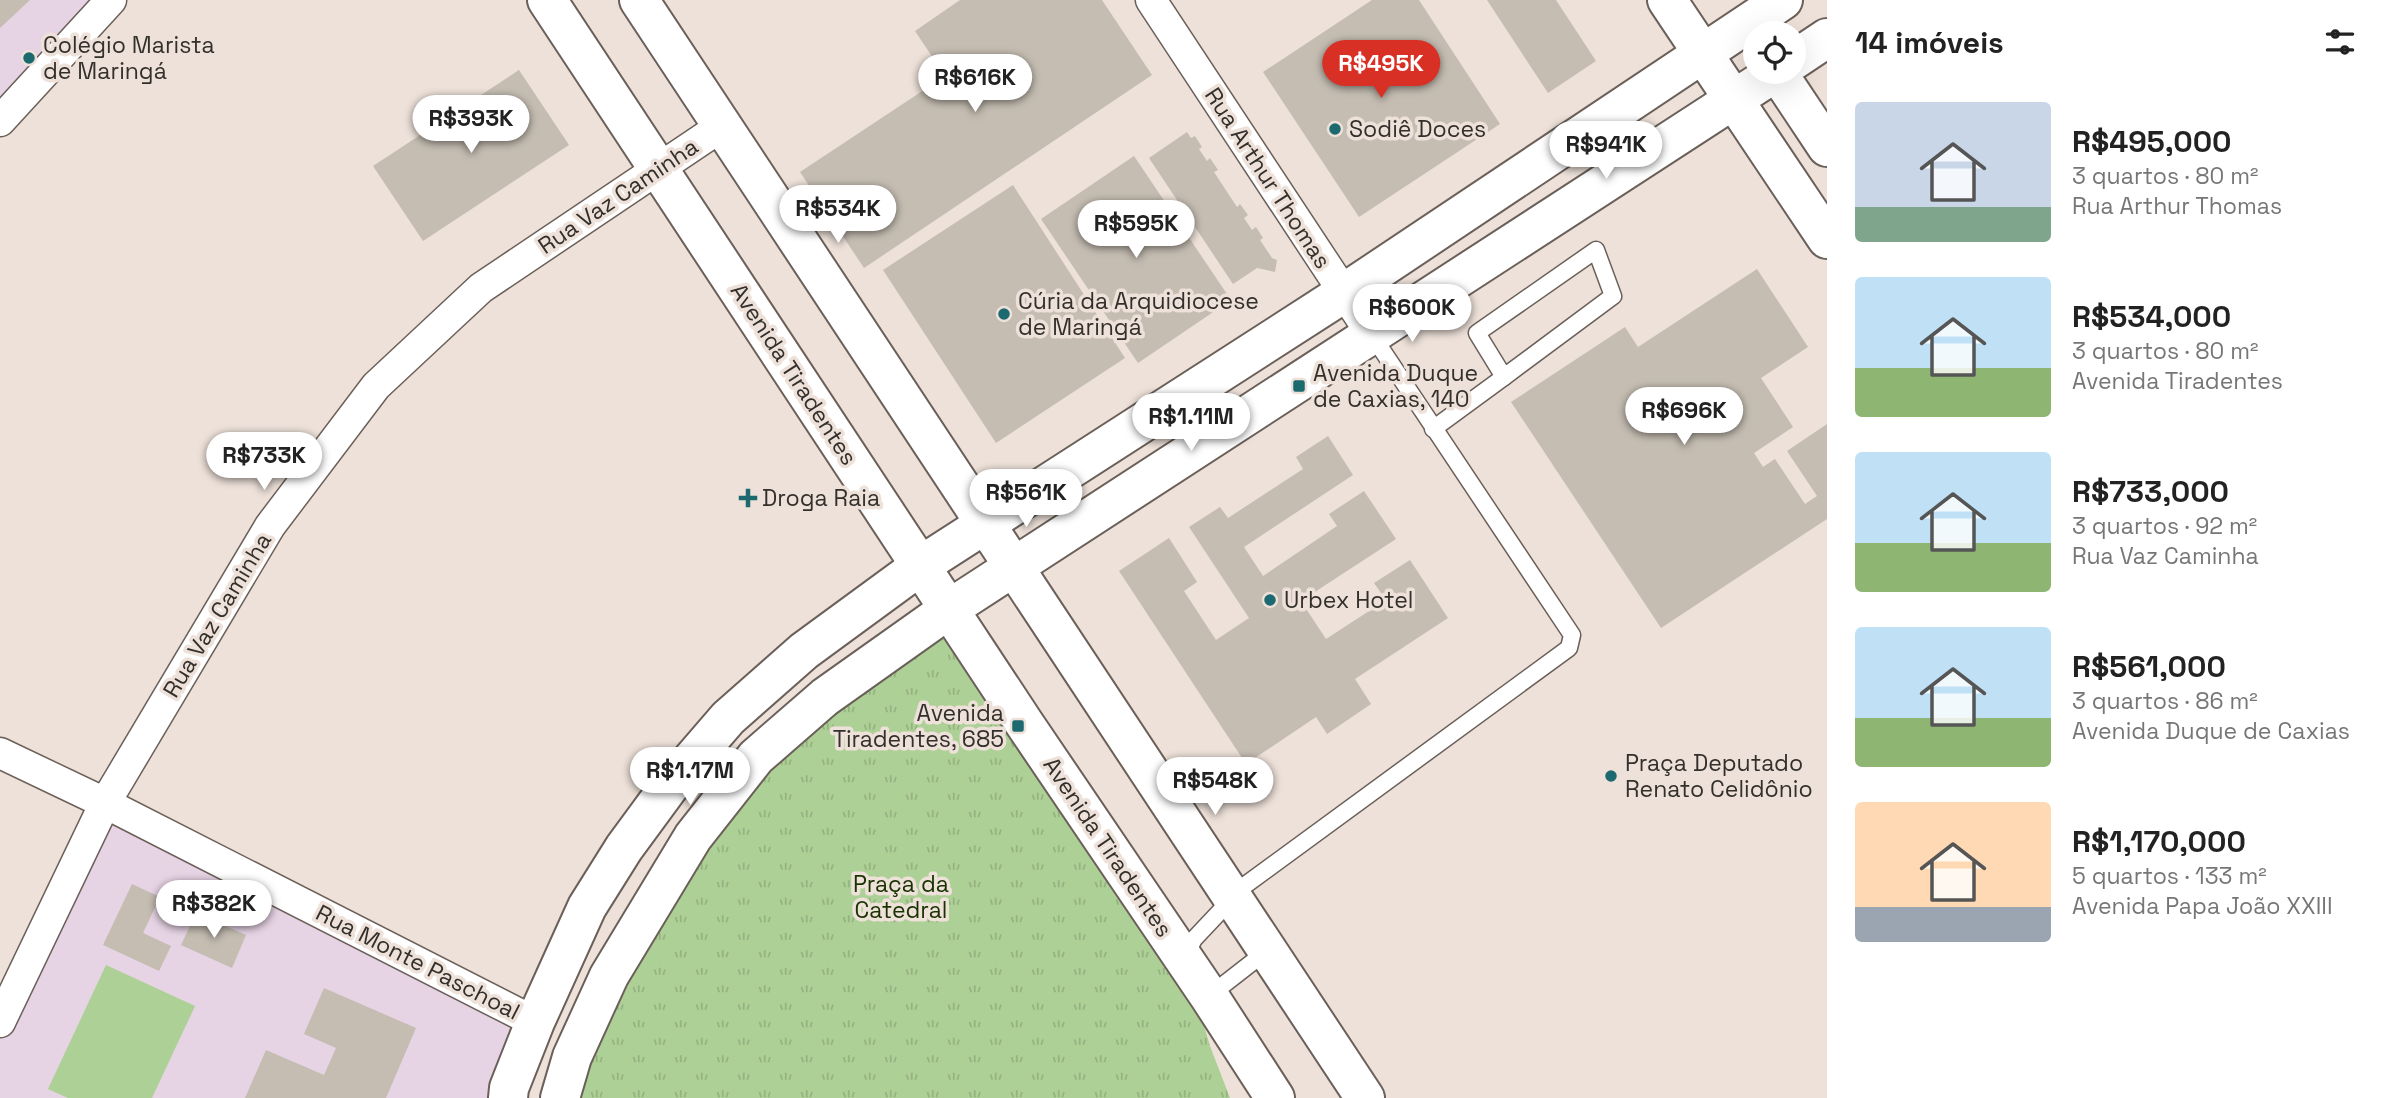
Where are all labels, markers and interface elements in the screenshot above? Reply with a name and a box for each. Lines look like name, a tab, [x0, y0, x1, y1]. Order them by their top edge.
map controls	[1743, 21, 1806, 84]
button: locate	[1743, 21, 1806, 84]
text: 14 imóveis	[1855, 23, 2004, 62]
icon: filters	[2321, 23, 2359, 61]
place label: Colégio Marista de Maringá	[43, 30, 215, 86]
pin: R$495K	[1324, 41, 1438, 100]
text: R$495K	[1338, 48, 1424, 78]
marker: Colégio Marista de Maringá	[21, 50, 37, 66]
pin: R$616K	[918, 54, 1032, 114]
text: R$616K	[934, 62, 1016, 92]
street label: Rua Arthur Thomas	[1198, 82, 1338, 274]
pin: R$393K	[414, 96, 528, 155]
text: R$393K	[428, 103, 514, 133]
place label: Sodiê Doces	[1349, 114, 1486, 144]
marker: Sodiê Doces	[1327, 121, 1343, 137]
pin: R$941K	[1549, 122, 1663, 181]
text: R$495,000	[2072, 122, 2232, 161]
text: R$941K	[1565, 129, 1647, 159]
icon: home	[1911, 130, 1995, 214]
street label: Rua Vaz Caminha	[532, 131, 704, 261]
text: 3 quartos · 80 m²	[2072, 161, 2258, 191]
pin: R$534K	[781, 186, 895, 245]
text: Rua Arthur Thomas	[2072, 191, 2282, 221]
text: R$534K	[795, 193, 881, 223]
pin: R$595K	[1079, 201, 1193, 260]
text: R$595K	[1094, 208, 1178, 238]
street label: Avenida Tiradentes	[724, 277, 864, 471]
pin: R$600K	[1355, 284, 1469, 344]
place label: Cúria da Arquidiocese de Maringá	[1018, 286, 1259, 342]
text: R$600K	[1369, 292, 1455, 322]
text: R$534,000	[2072, 297, 2231, 336]
icon: home	[1911, 305, 1995, 389]
marker: Cúria da Arquidiocese de Maringá	[996, 306, 1012, 322]
text: 3 quartos · 80 m²	[2072, 336, 2258, 366]
place label: Avenida Duque de Caxias, 140	[1313, 358, 1478, 414]
text: Avenida Tiradentes	[2072, 366, 2283, 396]
marker: Avenida Duque de Caxias, 140	[1291, 378, 1307, 394]
pin: R$696K	[1627, 388, 1741, 447]
pin: R$1.11M	[1126, 393, 1256, 453]
text: R$696K	[1641, 395, 1727, 425]
text: R$1.11M	[1148, 401, 1234, 431]
pin: R$733K	[207, 433, 321, 492]
text: R$733K	[222, 440, 306, 470]
pin: R$561K	[969, 470, 1083, 529]
text: R$733,000	[2072, 472, 2229, 511]
text: R$561K	[985, 477, 1067, 507]
icon: home	[1911, 480, 1995, 564]
place label: Droga Raia	[762, 483, 880, 513]
marker: Droga Raia	[740, 490, 756, 506]
text: 3 quartos · 92 m²	[2072, 511, 2257, 541]
street label: Rua Vaz Caminha	[156, 527, 278, 703]
text: Rua Vaz Caminha	[2072, 541, 2259, 571]
place label: Urbex Hotel	[1284, 585, 1413, 615]
marker: Urbex Hotel	[1262, 592, 1278, 608]
text: R$561,000	[2072, 647, 2226, 686]
icon: home	[1911, 655, 1995, 739]
text: 3 quartos · 86 m²	[2072, 686, 2258, 716]
place label: Avenida Tiradentes, 685	[833, 698, 1004, 754]
text: Avenida Duque de Caxias	[2072, 716, 2350, 746]
marker: Avenida Tiradentes, 685	[1010, 718, 1026, 734]
pin: R$1.17M	[625, 748, 755, 807]
place label: Praça Deputado Renato Celidônio	[1625, 748, 1813, 804]
street label: Avenida Tiradentes	[1037, 751, 1179, 943]
text: R$1.17M	[646, 755, 734, 785]
pin: R$548K	[1158, 758, 1272, 817]
text: R$548K	[1172, 765, 1258, 795]
marker: Praça Deputado Renato Celidônio	[1603, 768, 1619, 784]
text: R$1,170,000	[2072, 822, 2246, 861]
icon: home	[1911, 830, 1995, 914]
text: 5 quartos · 133 m²	[2072, 861, 2267, 891]
park label: Praça da Catedral	[853, 869, 949, 925]
pin: R$382K	[157, 880, 271, 940]
text: R$382K	[172, 888, 256, 918]
text: Avenida Papa João XXIII	[2072, 891, 2333, 921]
street label: Rua Monte Paschoal	[311, 898, 525, 1026]

